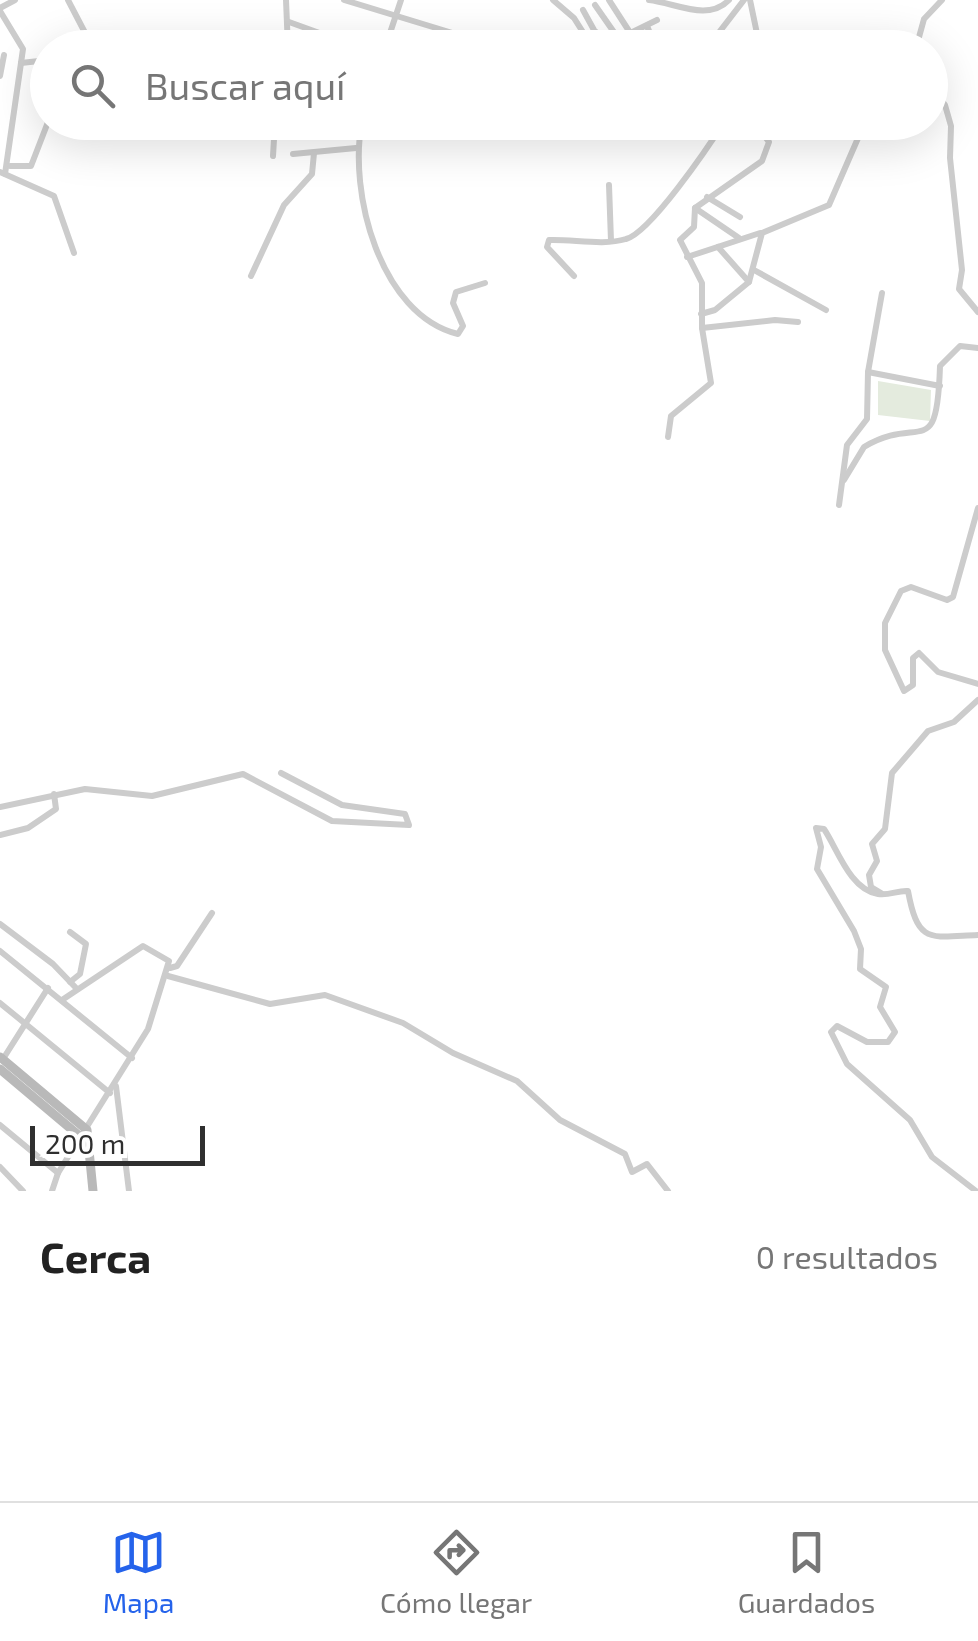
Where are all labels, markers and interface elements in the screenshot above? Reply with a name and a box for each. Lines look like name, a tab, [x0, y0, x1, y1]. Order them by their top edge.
search box	[30, 30, 948, 140]
icon: search	[65, 58, 120, 113]
text: Buscar aquí	[145, 62, 346, 108]
scale bar	[30, 1121, 205, 1166]
text: 200 m	[45, 1126, 125, 1160]
text: Cerca	[40, 1231, 151, 1281]
text: 0 resultados	[756, 1237, 938, 1275]
tab: Mapa	[103, 1525, 174, 1619]
tab: Cómo llegar	[380, 1525, 532, 1619]
tab: Guardados	[738, 1525, 875, 1619]

